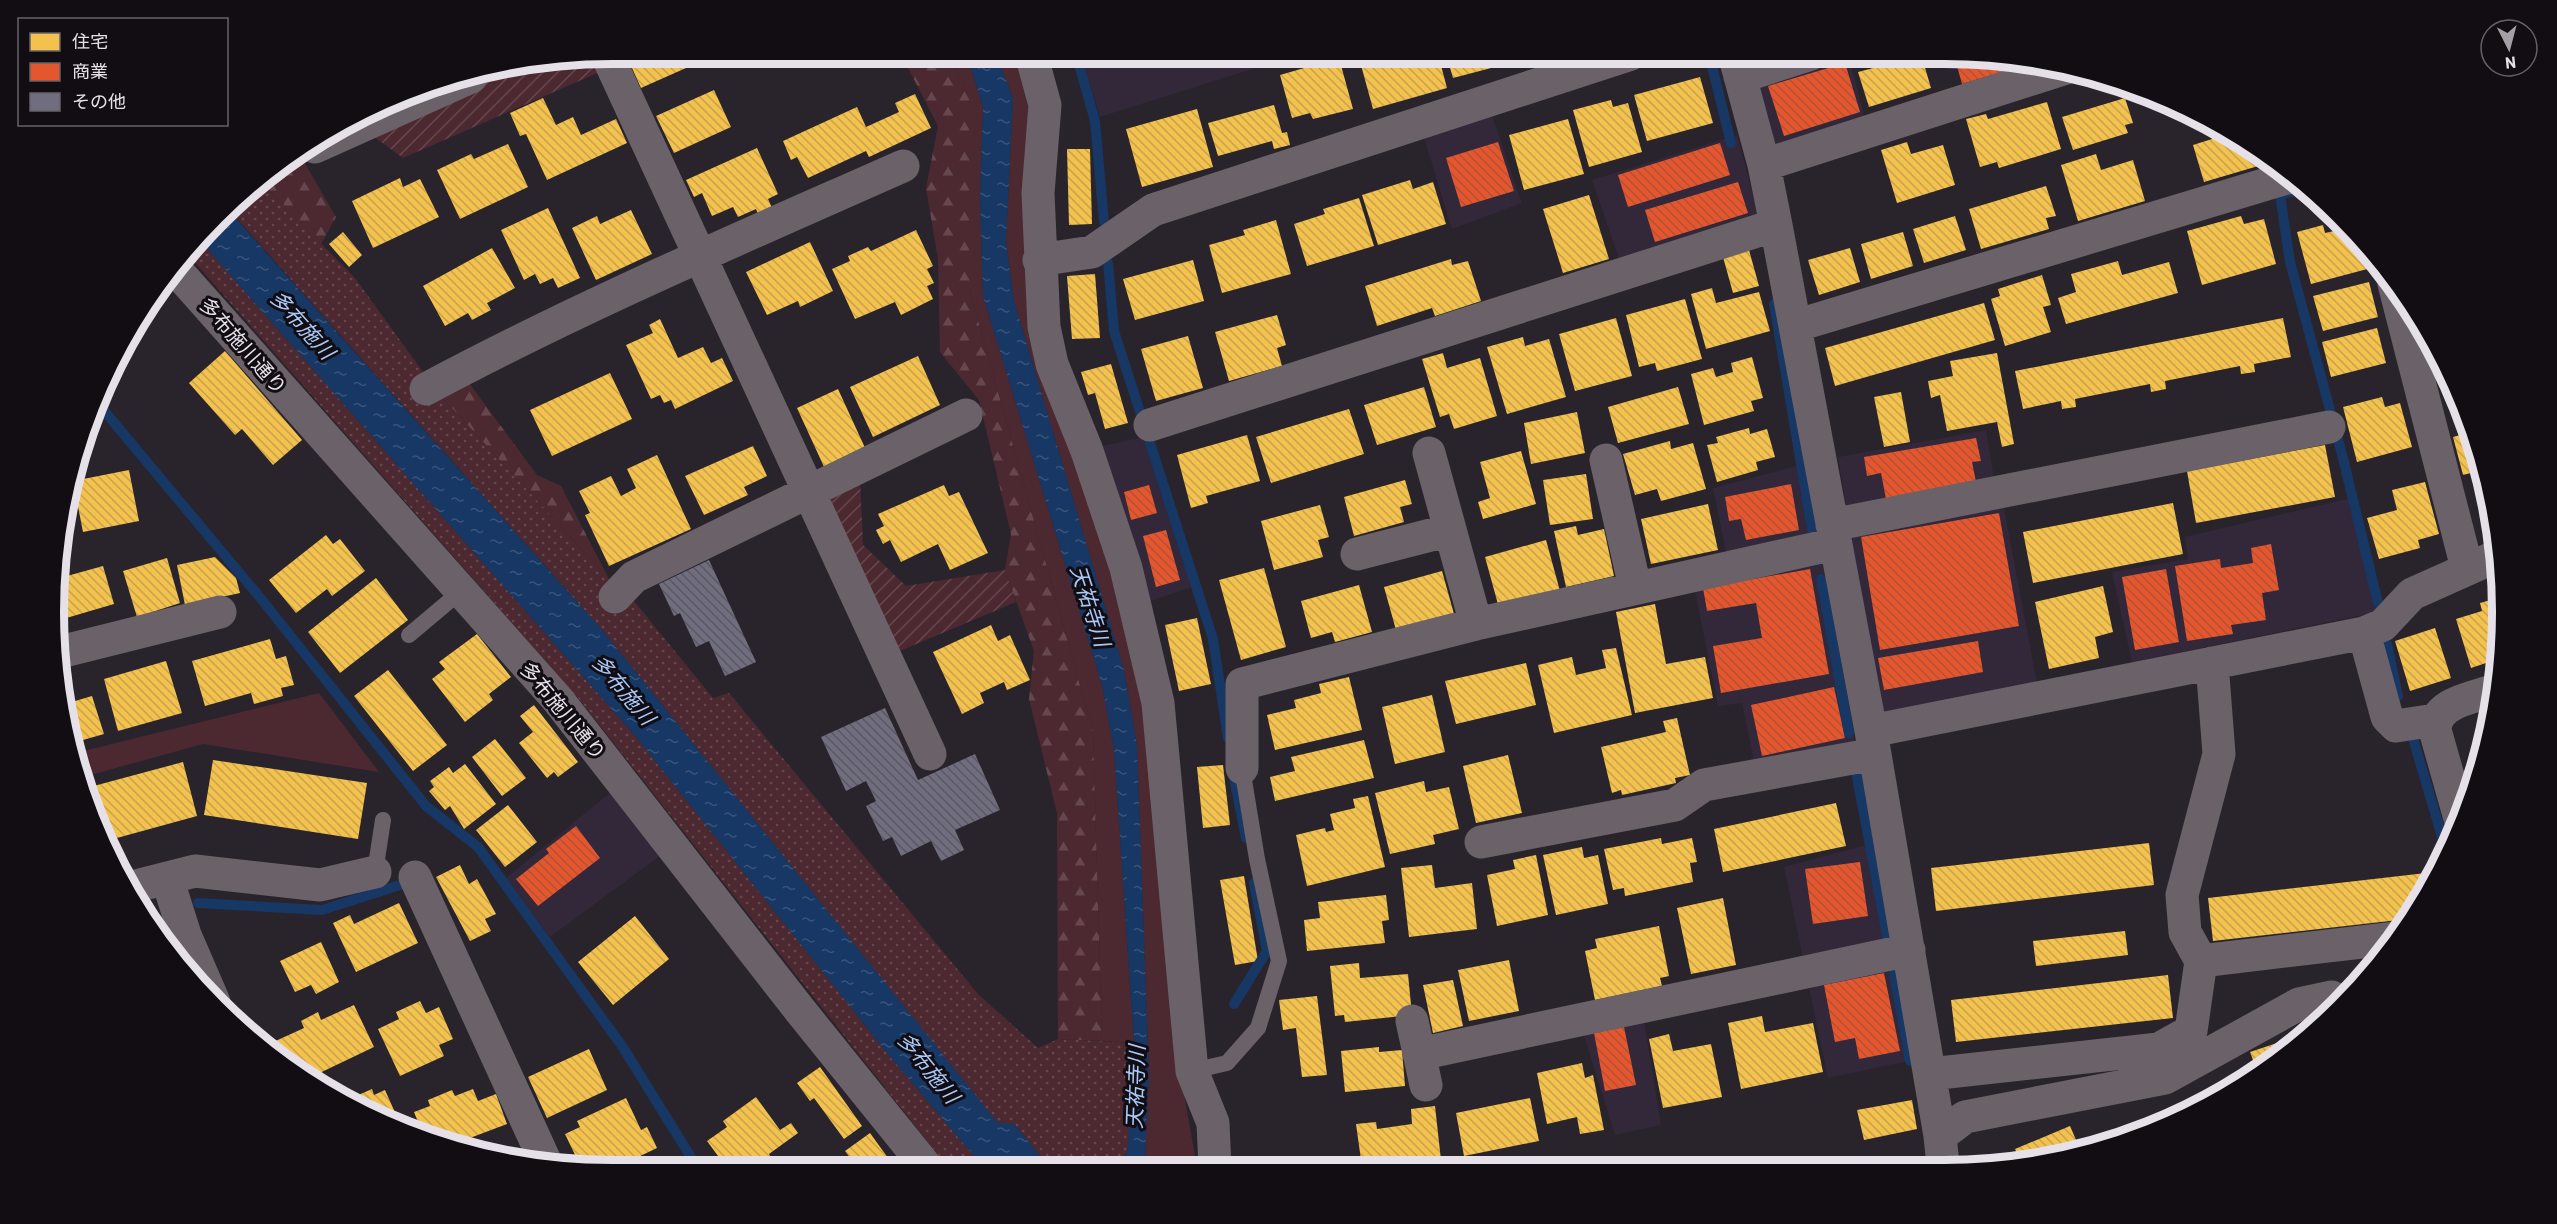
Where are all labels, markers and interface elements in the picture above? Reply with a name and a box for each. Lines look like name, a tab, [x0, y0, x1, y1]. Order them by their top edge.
legend	[18, 18, 228, 126]
north arrow	[2479, 18, 2539, 78]
text: 住宅	[72, 30, 108, 52]
text: N	[2504, 53, 2517, 73]
text: 商業	[72, 60, 108, 82]
text: その他	[72, 90, 126, 112]
water label: 多布施川	[266, 284, 342, 365]
street label: 多布施川通り	[195, 292, 292, 398]
water label: 天祐寺川	[1067, 562, 1117, 651]
water label: 多布施川	[588, 649, 662, 731]
street label: 多布施川通り	[516, 657, 612, 764]
water label: 多布施川	[893, 1027, 967, 1109]
water label: 天祐寺川	[1121, 1043, 1149, 1129]

